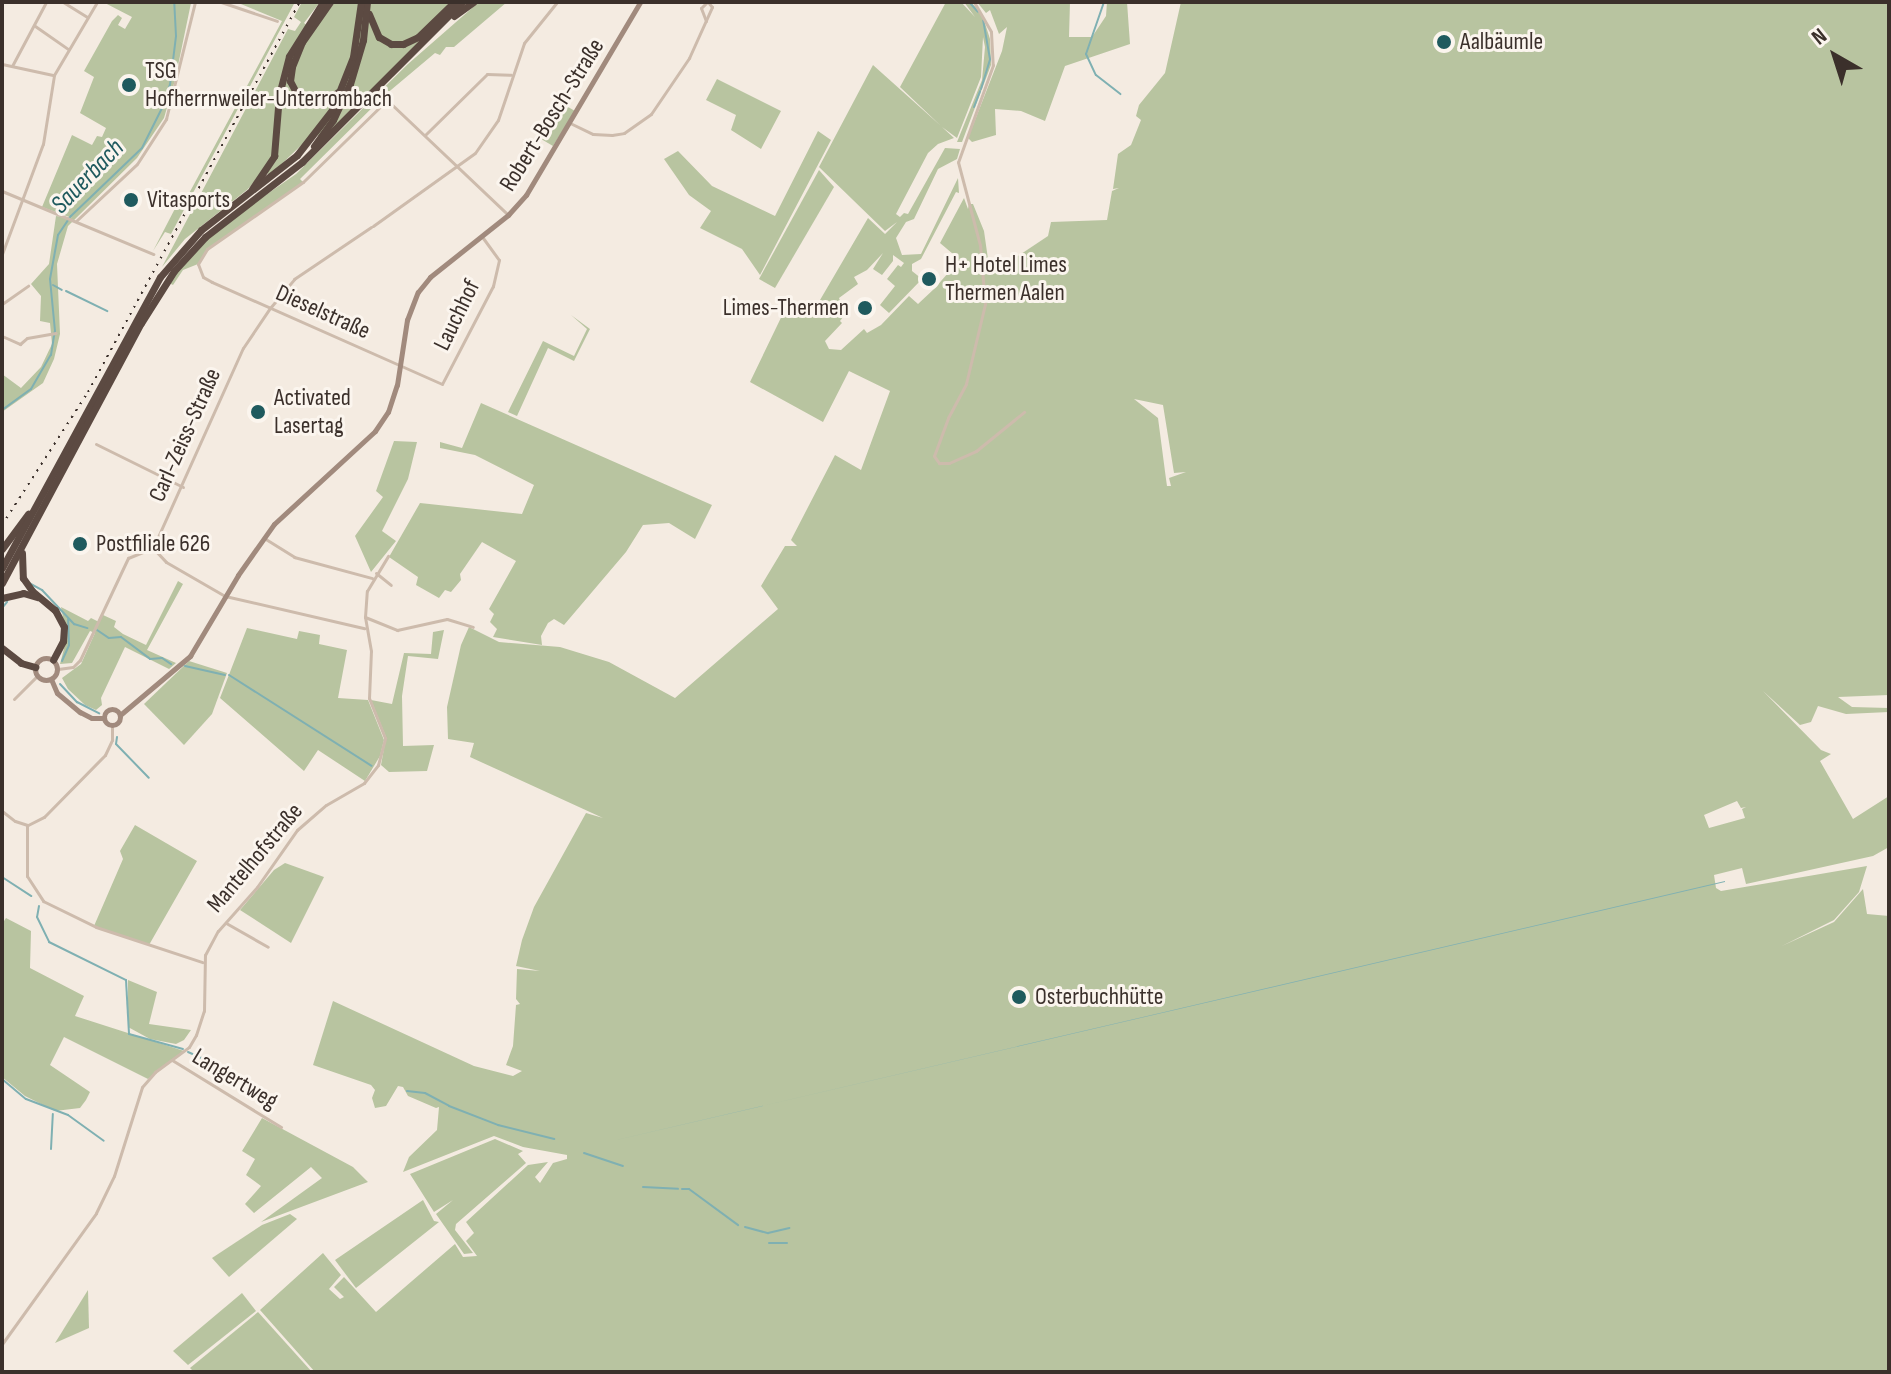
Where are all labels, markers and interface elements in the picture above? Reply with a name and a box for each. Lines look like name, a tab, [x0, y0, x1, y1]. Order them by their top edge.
north arrow	[1795, 16, 1875, 96]
text: N	[1807, 23, 1833, 51]
place label: Aalbäumle	[1460, 28, 1543, 56]
street label: Robert-Bosch-Straße	[494, 33, 610, 197]
marker: Aalbäumle	[1435, 33, 1453, 51]
place label: TSG Hofherrnweiler-Unterrombach	[145, 57, 392, 113]
marker: TSG Hofherrnweiler-Unterrombach	[120, 76, 138, 94]
water label: Sauerbach	[45, 133, 131, 221]
place label: Vitasports	[147, 186, 230, 214]
marker: Vitasports	[122, 191, 140, 209]
place label: H+ Hotel Limes Thermen Aalen	[945, 251, 1067, 307]
marker: H+ Hotel Limes Thermen Aalen	[920, 270, 938, 288]
street label: Lauchhof	[428, 275, 486, 355]
street label: Dieselstraße	[271, 278, 375, 346]
place label: Limes-Thermen	[723, 294, 849, 322]
marker: Limes-Thermen	[856, 299, 874, 317]
street label: Carl-Zeiss-Straße	[143, 364, 227, 506]
place label: Activated Lasertag	[274, 384, 351, 440]
marker: Activated Lasertag	[249, 403, 267, 421]
place label: Postfiliale 626	[96, 530, 210, 558]
marker: Postfiliale 626	[71, 535, 89, 553]
street label: Mantelhofstraße	[201, 798, 309, 918]
place label: Osterbuchhütte	[1035, 983, 1163, 1011]
marker: Osterbuchhütte	[1010, 988, 1028, 1006]
street label: Langertweg	[187, 1042, 283, 1116]

